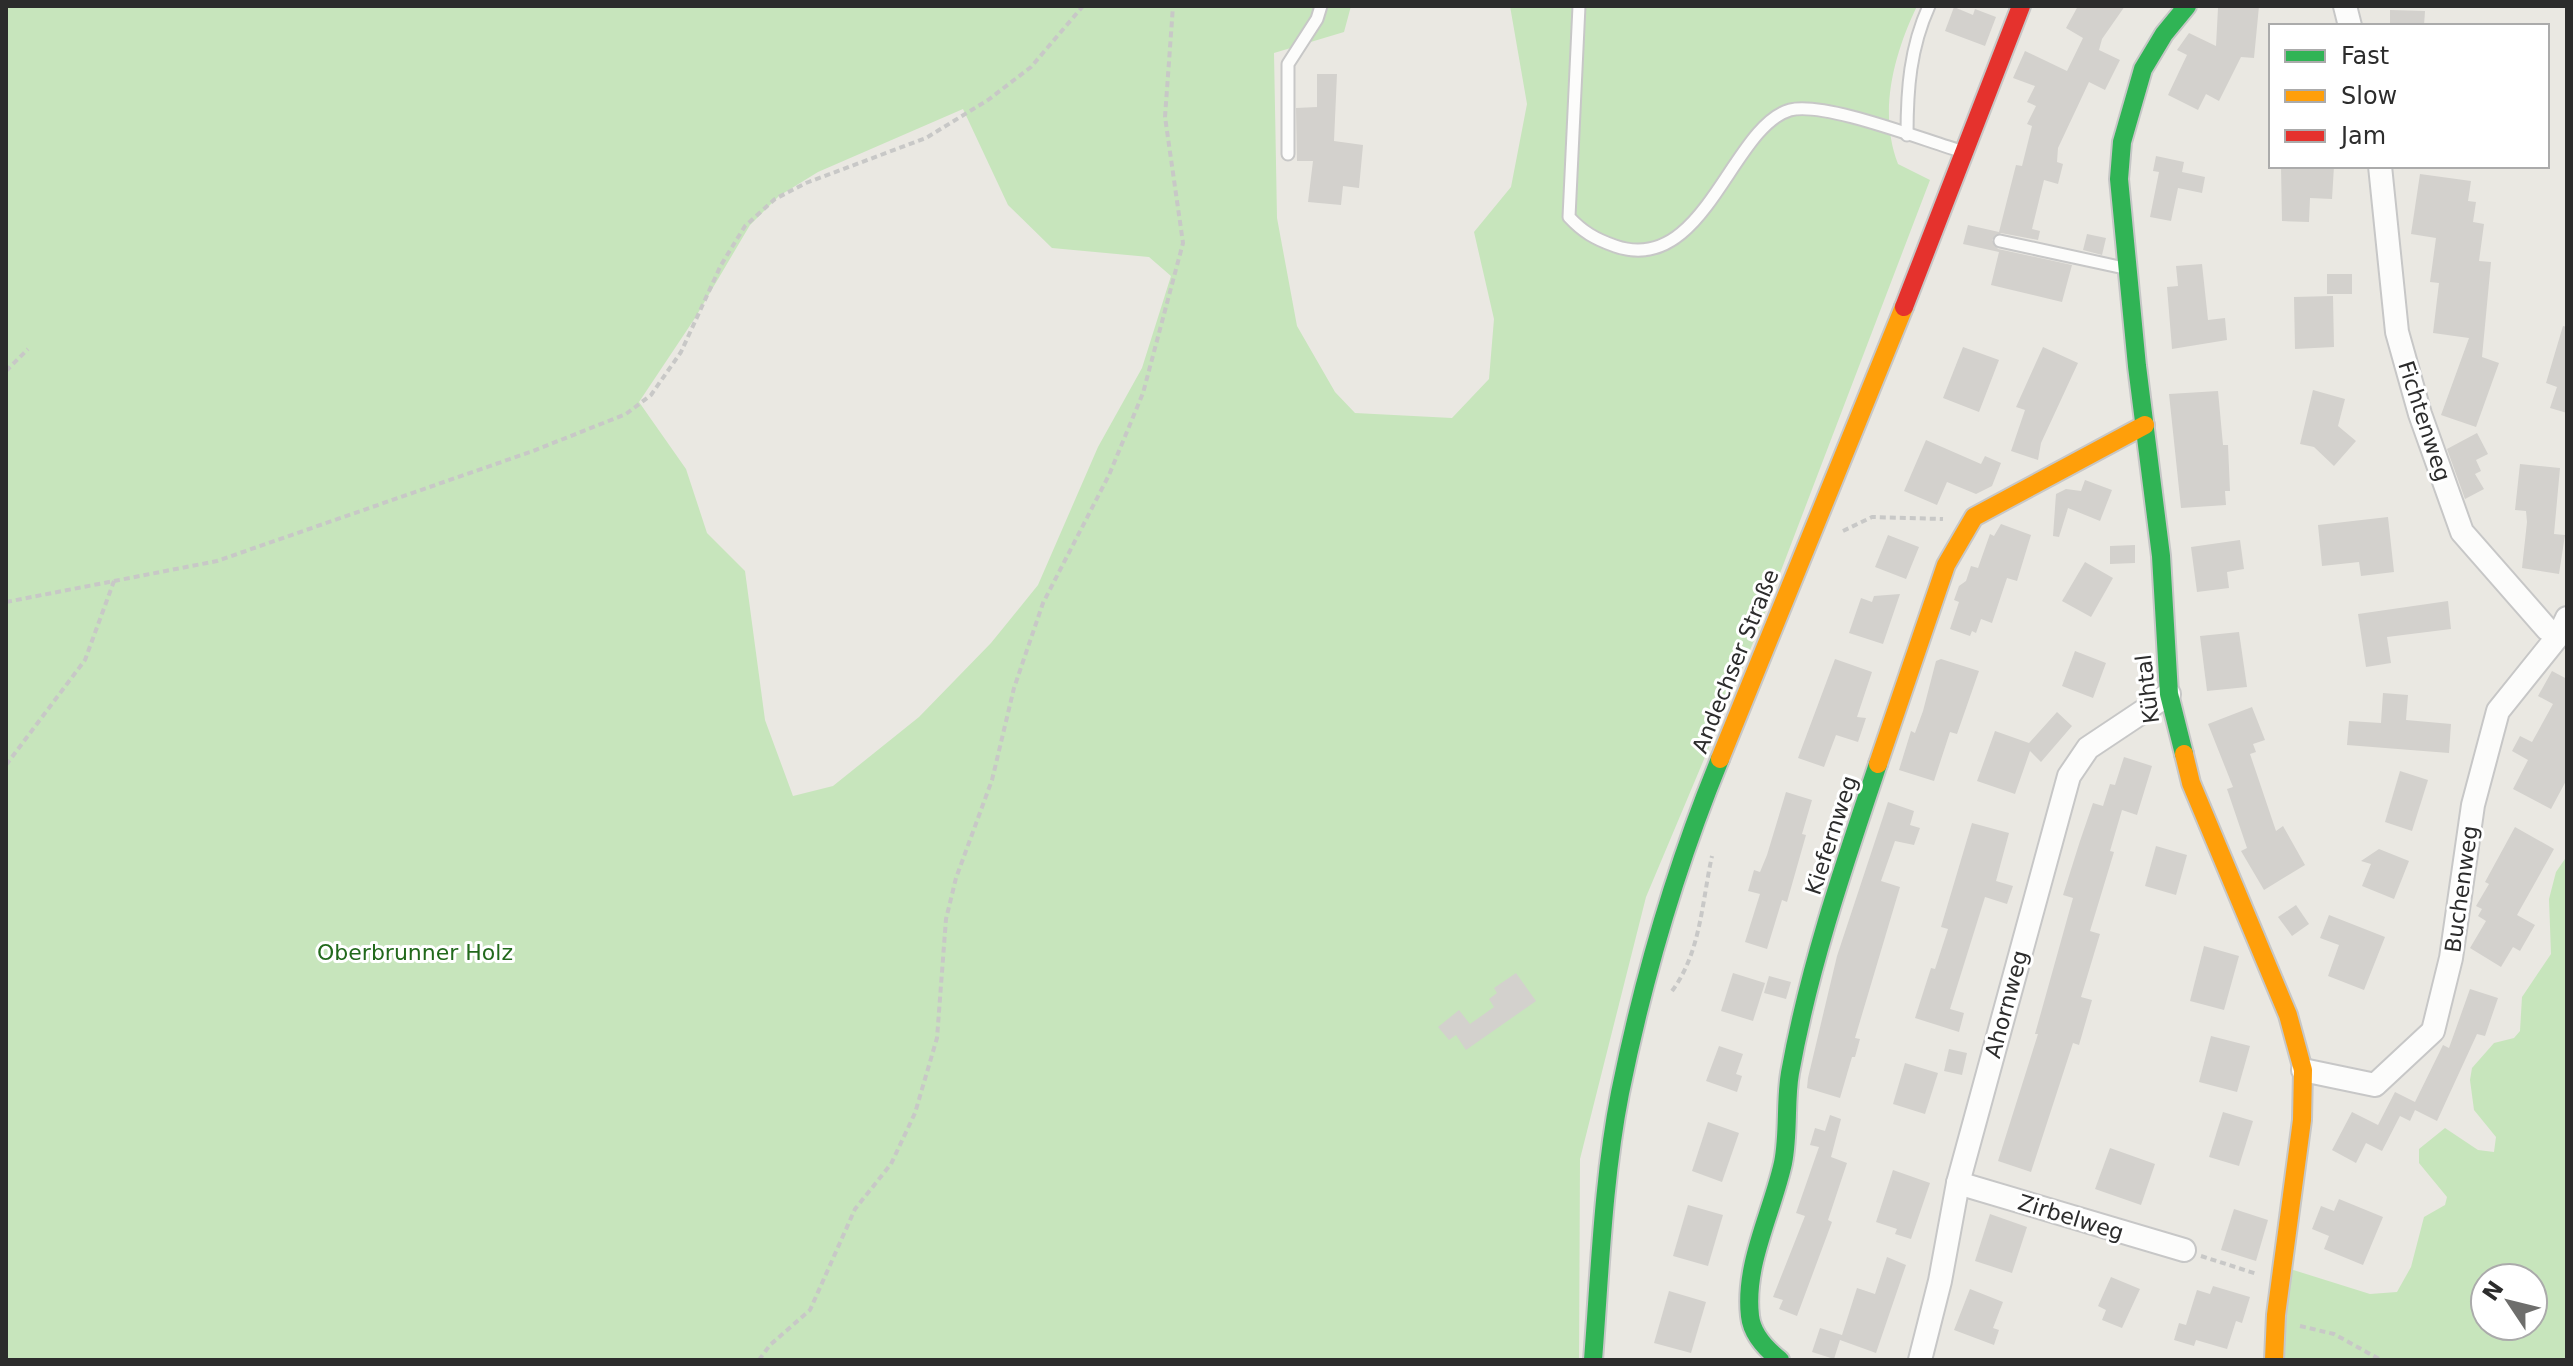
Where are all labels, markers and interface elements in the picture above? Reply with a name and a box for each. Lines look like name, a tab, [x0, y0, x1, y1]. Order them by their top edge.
legend	[2269, 24, 2549, 168]
text: Fast	[2341, 42, 2389, 70]
text: Slow	[2341, 82, 2397, 110]
text: Jam	[2339, 122, 2386, 150]
street label: Fichtenweg	[2393, 358, 2456, 484]
street label: Andechser Straße	[1687, 566, 1784, 757]
street label: Kühtal	[2131, 653, 2164, 725]
street label: Kiefernweg	[1801, 773, 1862, 898]
street label: Buchenweg	[2440, 824, 2483, 954]
park label: Oberbrunner Holz	[317, 940, 513, 965]
street label: Ahornweg	[1980, 947, 2033, 1061]
street label: Zirbelweg	[2015, 1190, 2127, 1245]
north arrow	[2469, 1262, 2549, 1342]
text: N	[2478, 1276, 2509, 1306]

